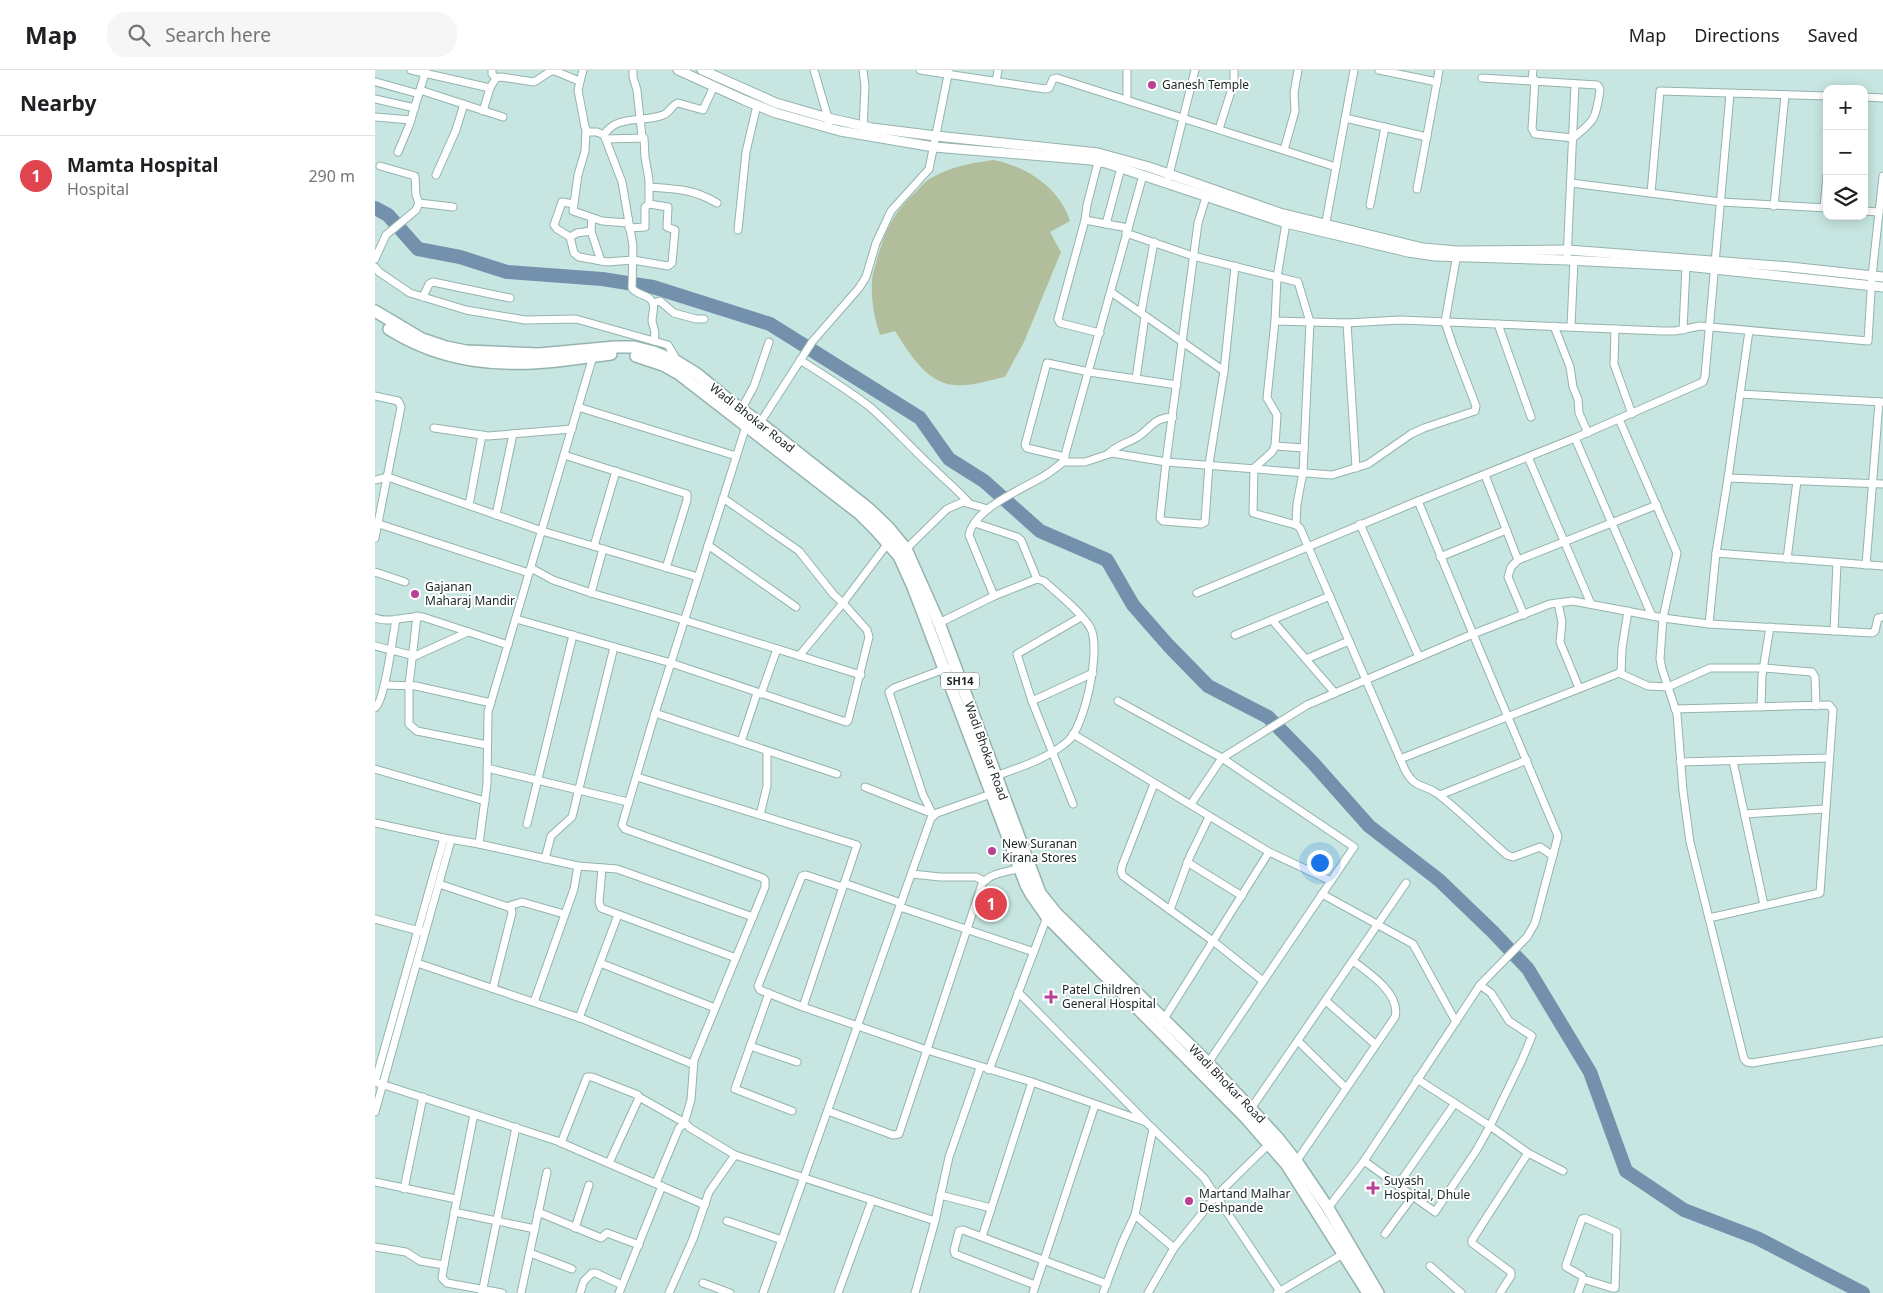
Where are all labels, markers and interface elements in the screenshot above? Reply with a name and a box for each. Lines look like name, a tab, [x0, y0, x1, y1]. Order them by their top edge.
search box	[107, 12, 457, 57]
text: Map	[25, 18, 77, 51]
icon: search	[125, 21, 153, 49]
text: Search here	[165, 22, 271, 48]
text: Map	[1629, 23, 1666, 47]
text: Directions	[1694, 23, 1780, 47]
text: Saved	[1808, 23, 1858, 47]
place label: Ganesh Temple	[1162, 76, 1249, 93]
marker: Ganesh Temple	[1146, 79, 1158, 91]
map controls	[1823, 85, 1868, 220]
button: +	[1823, 85, 1868, 130]
text: Nearby	[20, 89, 96, 117]
button: −	[1823, 130, 1868, 175]
text: Mamta Hospital	[67, 152, 218, 178]
text: 1	[31, 165, 41, 187]
text: 290 m	[308, 165, 355, 187]
button: layers	[1823, 175, 1868, 220]
text: Hospital	[67, 178, 129, 200]
street label: Wadi Bhokar Road	[706, 379, 798, 456]
place label: Gajanan Maharaj Mandir	[425, 578, 515, 609]
marker: Gajanan Maharaj Mandir	[409, 588, 421, 600]
road number: SH14	[941, 672, 979, 690]
street label: Wadi Bhokar Road	[961, 699, 1012, 802]
place label: New Suranan Kirana Stores	[1002, 835, 1077, 866]
marker: New Suranan Kirana Stores	[986, 845, 998, 857]
your location	[1307, 850, 1333, 876]
pin: 1	[975, 885, 1007, 923]
place label: Patel Children General Hospital	[1062, 981, 1156, 1012]
marker: Patel Children General Hospital	[1044, 990, 1058, 1004]
street label: Wadi Bhokar Road	[1185, 1040, 1270, 1127]
place label: Suyash Hospital, Dhule	[1384, 1172, 1471, 1203]
marker: Suyash Hospital, Dhule	[1366, 1181, 1380, 1195]
place label: Martand Malhar Deshpande	[1199, 1185, 1290, 1216]
marker: Martand Malhar Deshpande	[1183, 1195, 1195, 1207]

